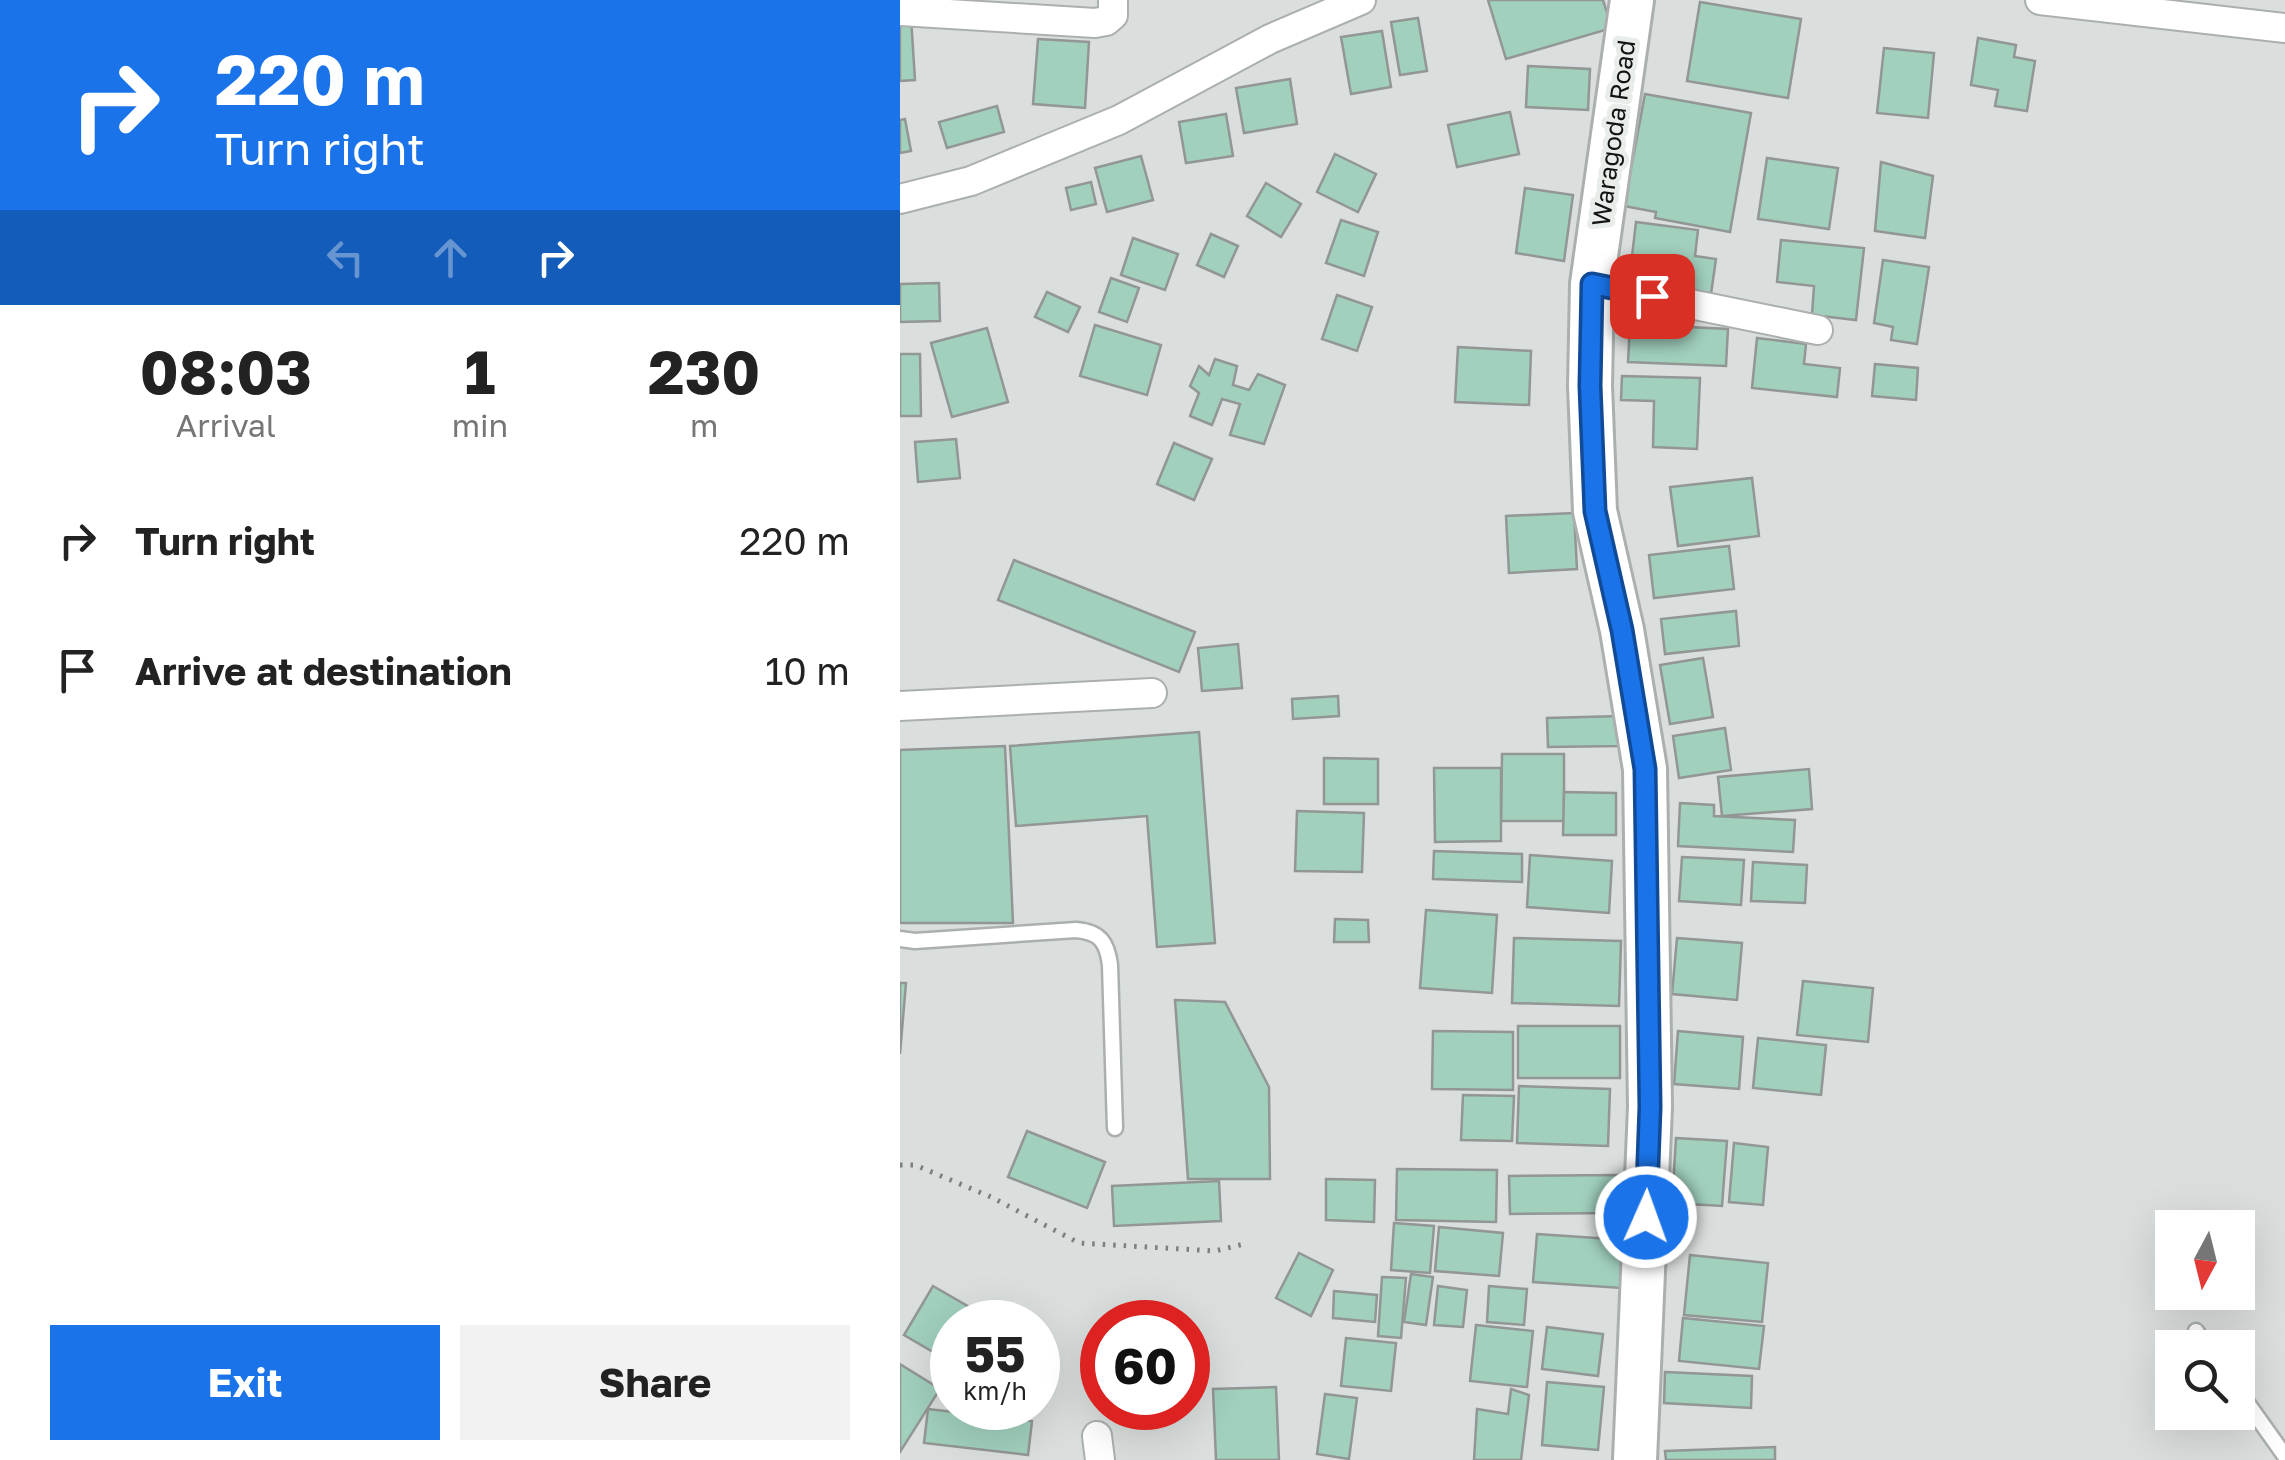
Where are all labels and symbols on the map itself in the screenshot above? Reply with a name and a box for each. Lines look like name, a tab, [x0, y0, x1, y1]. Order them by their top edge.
street label: Waragoda Road	[1585, 38, 1641, 228]
pin	[1610, 254, 1695, 339]
position arrow	[1594, 1165, 1698, 1269]
north arrow	[2155, 1210, 2255, 1310]
speed limit sign: 60	[1080, 1300, 1210, 1430]

